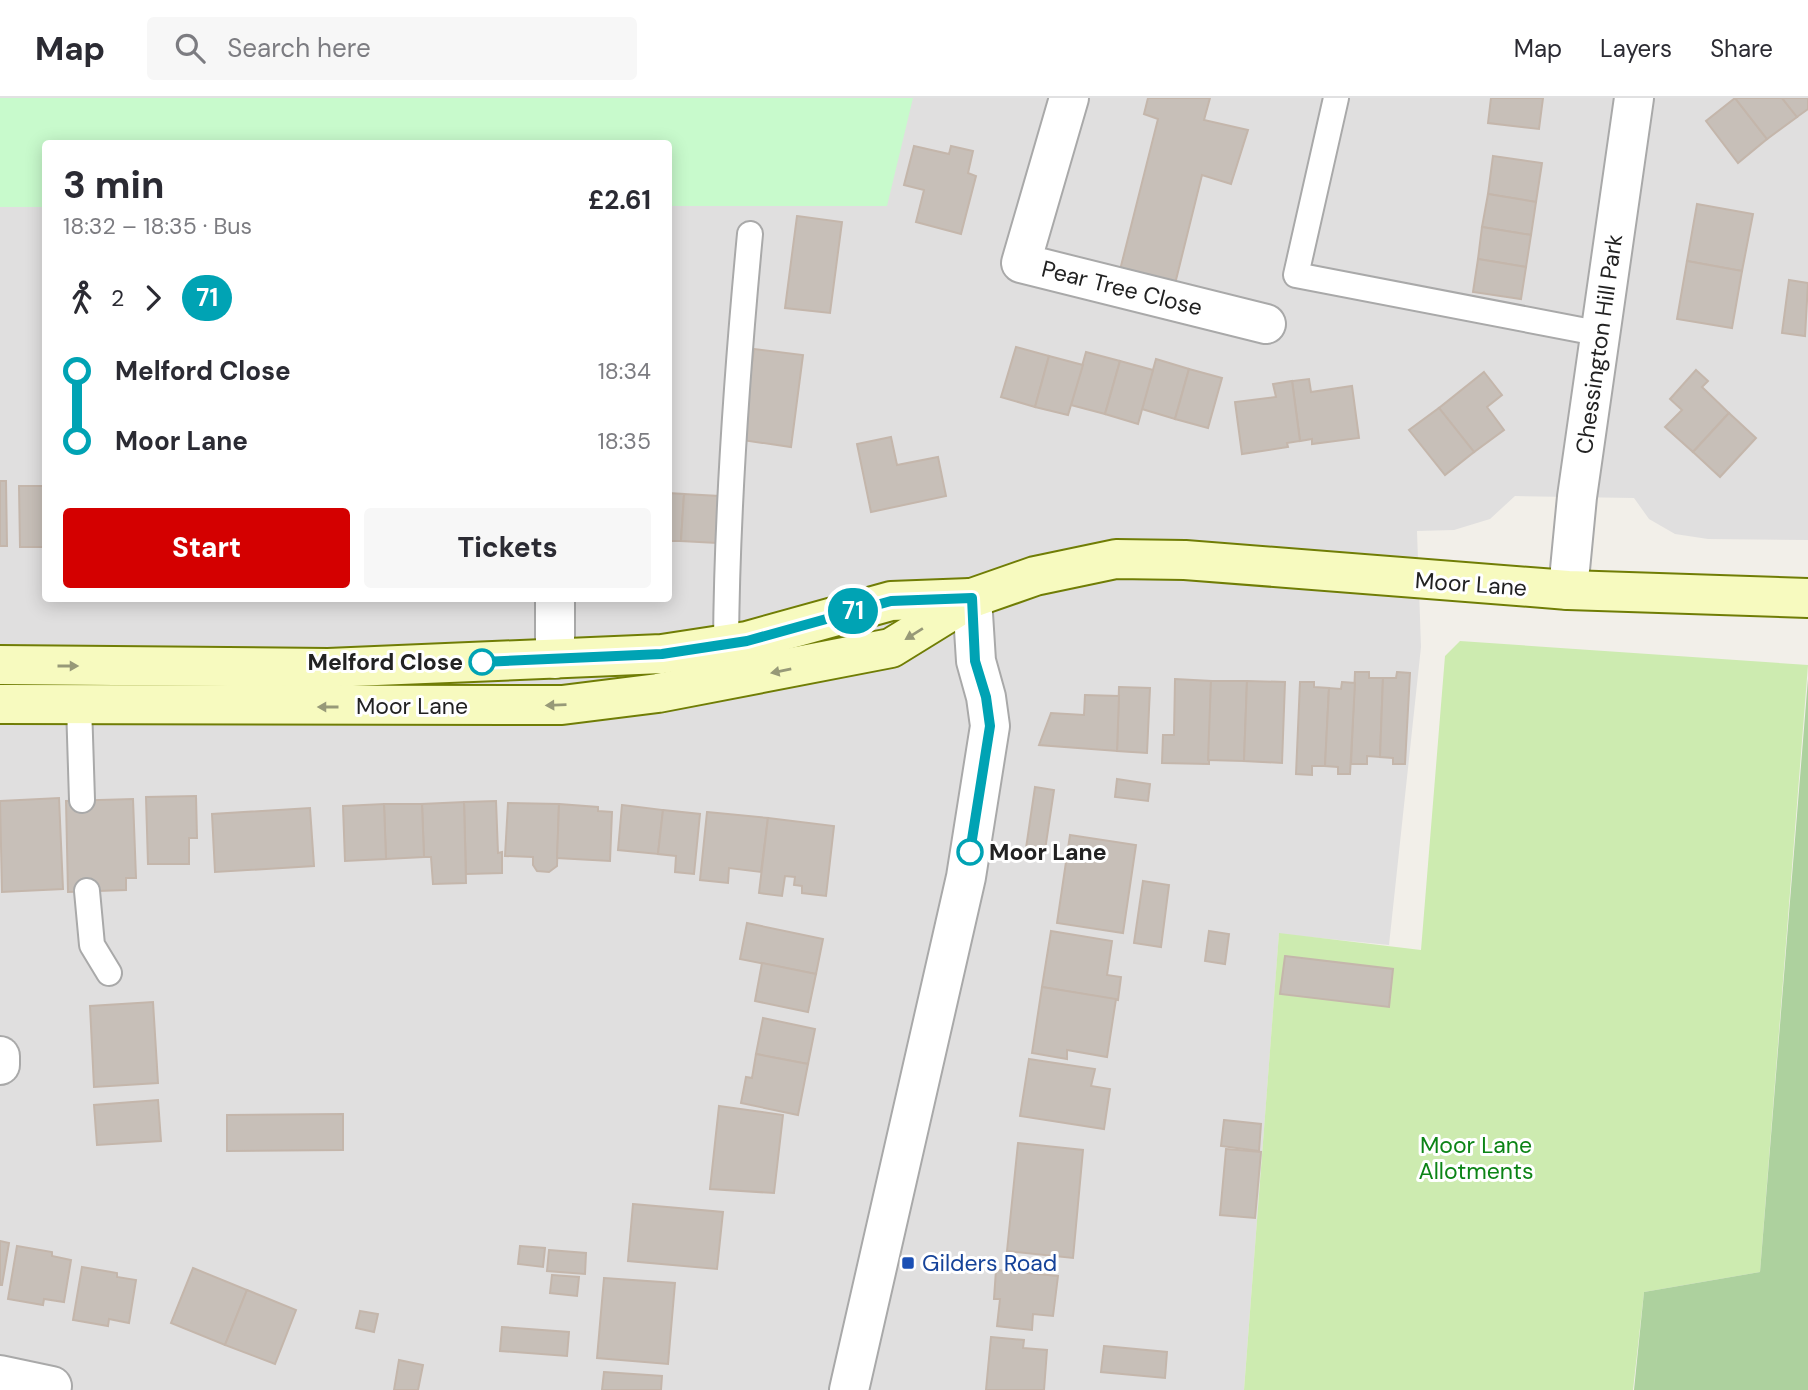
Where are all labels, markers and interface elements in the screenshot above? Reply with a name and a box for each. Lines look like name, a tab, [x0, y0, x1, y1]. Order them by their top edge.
search box	[147, 17, 637, 80]
text: Map	[35, 27, 105, 70]
icon: search	[171, 29, 209, 67]
text: Search here	[227, 31, 371, 65]
text: Map	[1514, 33, 1562, 64]
text: Layers	[1600, 33, 1672, 64]
text: Share	[1710, 33, 1773, 64]
text: 3 min	[63, 160, 164, 210]
text: £2.61	[588, 183, 651, 217]
text: 18:32 – 18:35 · Bus	[63, 211, 252, 241]
street label: Chessington Hill Park	[1569, 232, 1629, 456]
street label: Pear Tree Close	[1038, 254, 1206, 322]
icon: walk	[63, 279, 101, 317]
icon: forward	[134, 279, 172, 317]
text: 71	[196, 282, 218, 313]
text: 2	[111, 283, 124, 313]
text: Melford Close	[115, 354, 291, 388]
text: 18:34	[598, 356, 651, 386]
text: Moor Lane	[115, 424, 248, 458]
text: 18:35	[598, 426, 651, 456]
button: Start	[63, 508, 350, 588]
button: Tickets	[364, 508, 651, 588]
street label: Moor Lane	[1414, 565, 1528, 603]
line badge: 71	[822, 588, 884, 634]
text: 71	[842, 595, 864, 626]
one-way arrow	[904, 628, 923, 641]
place label: Melford Close	[308, 647, 463, 677]
marker: Melford Close	[469, 649, 495, 675]
one-way arrow	[57, 660, 79, 671]
one-way arrow	[770, 666, 792, 677]
street label: Moor Lane	[356, 691, 468, 721]
one-way arrow	[545, 699, 567, 710]
one-way arrow	[317, 701, 339, 713]
place label: Moor Lane	[989, 837, 1107, 867]
marker: Moor Lane	[957, 839, 983, 865]
park label: Moor Lane Allotments	[1418, 1130, 1534, 1186]
place label: Gilders Road	[922, 1248, 1057, 1278]
marker: Gilders Road	[900, 1255, 916, 1271]

